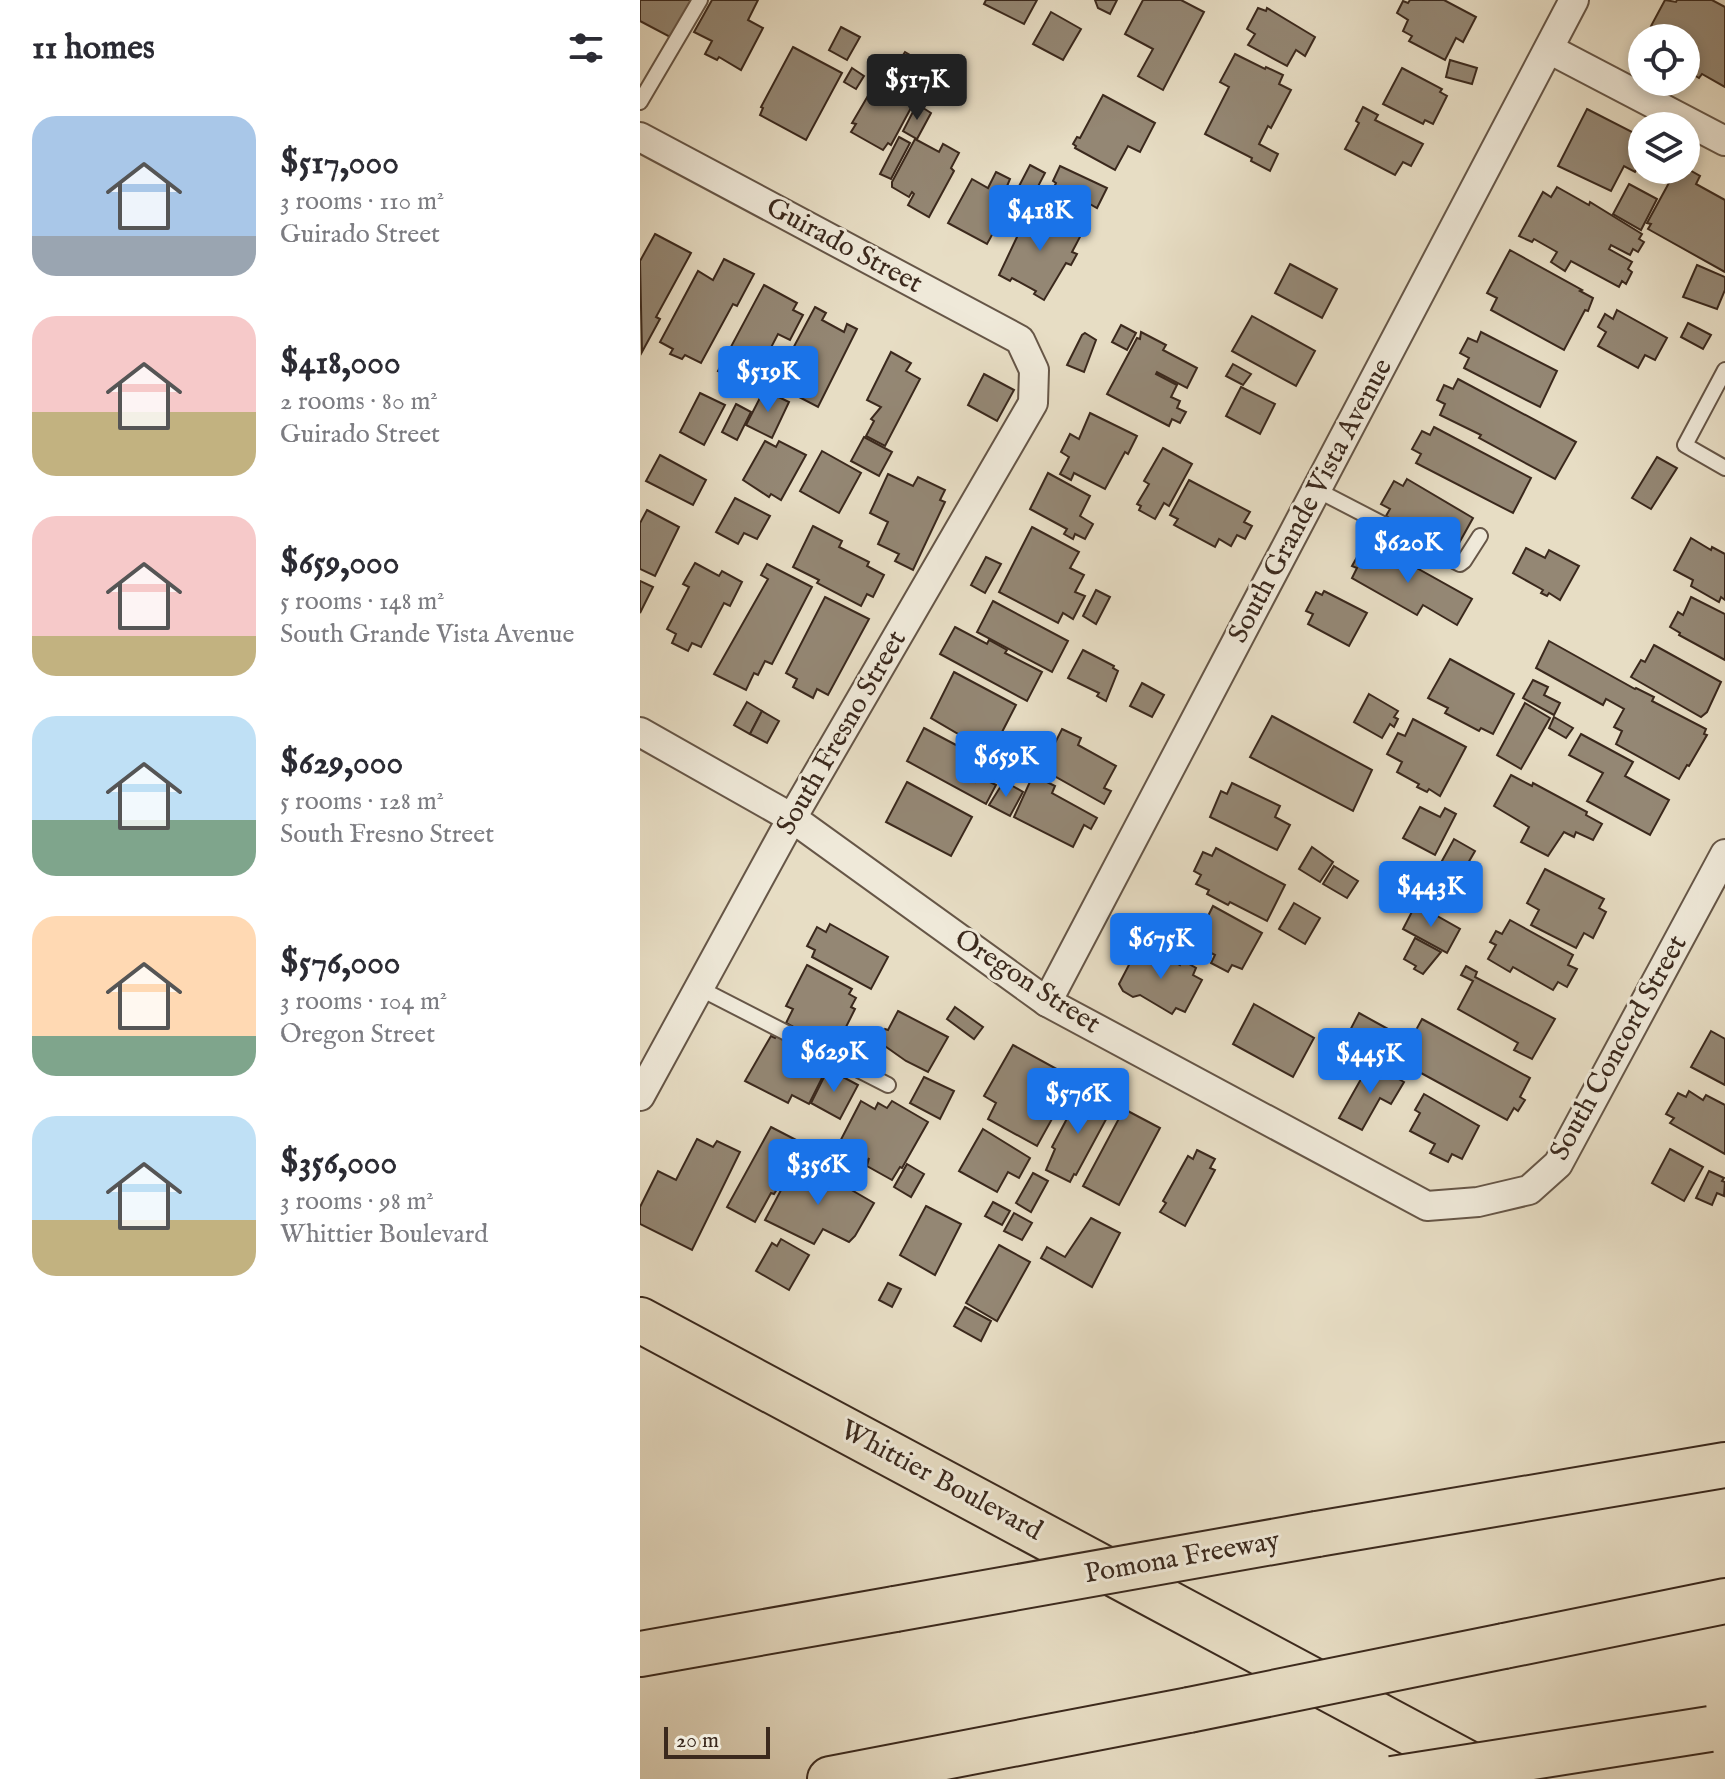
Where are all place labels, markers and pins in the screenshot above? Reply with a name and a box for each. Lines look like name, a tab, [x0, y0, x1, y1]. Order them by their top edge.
pin: $517K	[861, 54, 973, 122]
pin: $418K	[984, 185, 1096, 253]
pin: $519K	[712, 346, 824, 414]
pin: $620K	[1352, 517, 1464, 585]
pin: $659K	[950, 731, 1062, 799]
pin: $443K	[1375, 861, 1487, 929]
pin: $675K	[1105, 913, 1217, 981]
pin: $629K	[778, 1026, 890, 1094]
pin: $445K	[1314, 1028, 1426, 1096]
pin: $576K	[1022, 1068, 1134, 1136]
pin: $356K	[762, 1139, 874, 1207]

